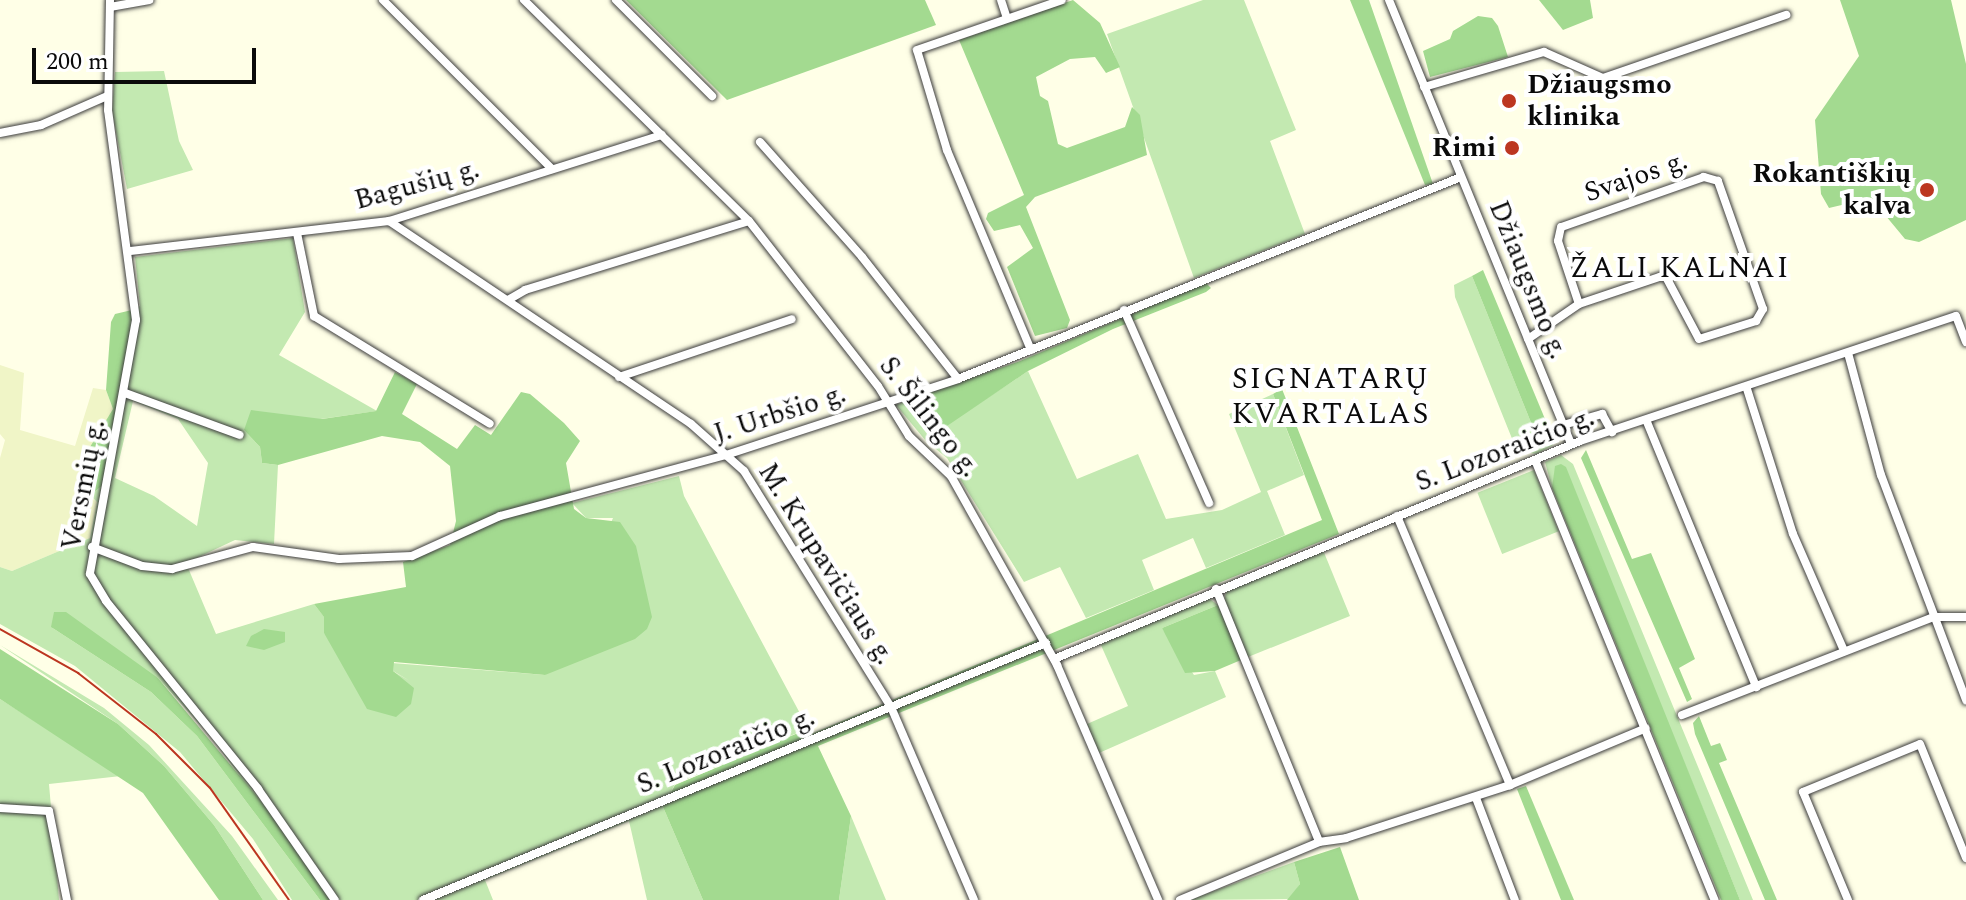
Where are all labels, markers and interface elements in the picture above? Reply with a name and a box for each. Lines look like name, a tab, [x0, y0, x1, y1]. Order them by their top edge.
scale bar	[36, 32, 260, 82]
text: 200 m	[46, 44, 109, 80]
place label: Džiaugsmo klinika	[1527, 68, 1672, 134]
marker: Džiaugsmo klinika	[1498, 90, 1520, 112]
place label: Rimi	[1432, 131, 1496, 165]
marker: Rimi	[1503, 139, 1521, 157]
street label: Svajos g.	[1580, 144, 1692, 210]
street label: Bagušių g.	[351, 152, 483, 218]
place label: Rokantiškių kalva	[1752, 157, 1911, 223]
marker: Rokantiškių kalva	[1918, 181, 1936, 199]
street label: Džiaugsmo g.	[1481, 196, 1575, 364]
district label: ŽALI KALNAI	[1570, 250, 1790, 286]
street label: S. Šilingo g.	[872, 350, 986, 484]
district label: SIGNATARŲ KVARTALAS	[1231, 361, 1431, 432]
street label: J. Urbšio g.	[710, 377, 850, 451]
street label: S. Lozoraičio g.	[1411, 400, 1599, 500]
street label: Versmių g.	[55, 417, 113, 553]
street label: M. Krupavičiaus g.	[750, 457, 902, 671]
street label: S. Lozoraičio g.	[632, 700, 820, 802]

